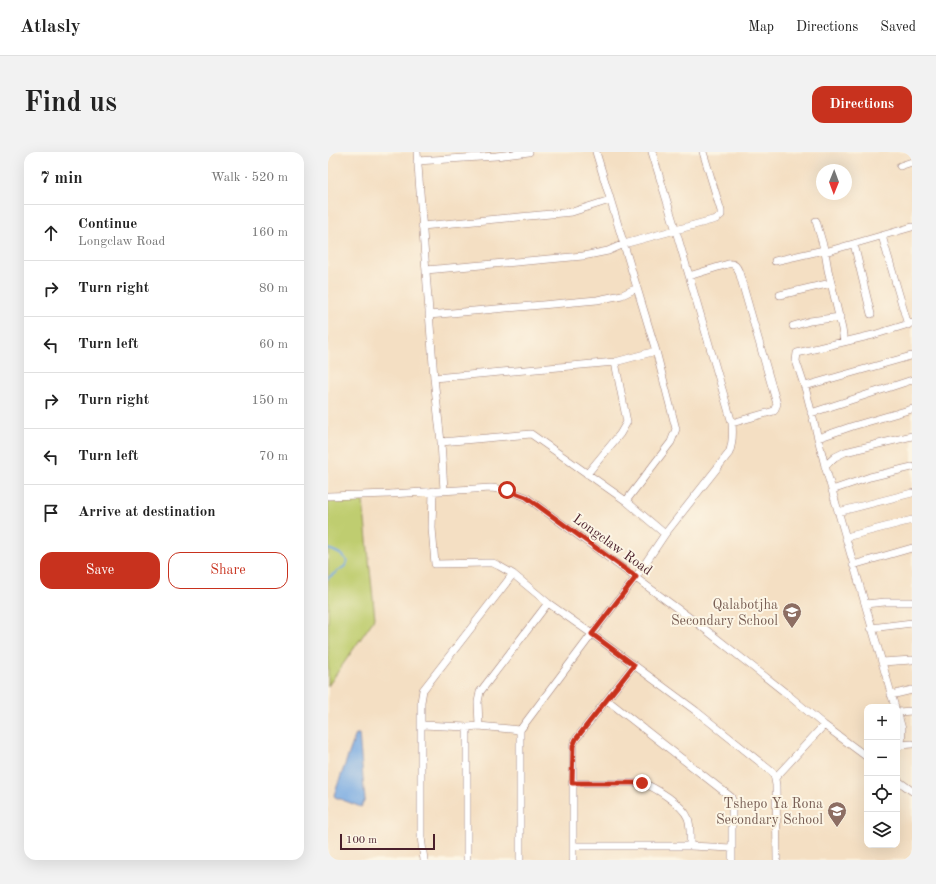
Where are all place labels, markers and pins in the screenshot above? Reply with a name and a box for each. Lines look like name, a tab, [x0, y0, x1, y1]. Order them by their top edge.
place label: Qalabotjha Secondary School	[671, 598, 778, 628]
school or university icon: Qalabotjha Secondary School	[781, 601, 803, 629]
place label: Tshepo Ya Rona Secondary School	[716, 797, 823, 827]
school or university icon: Tshepo Ya Rona Secondary School	[826, 800, 848, 828]

